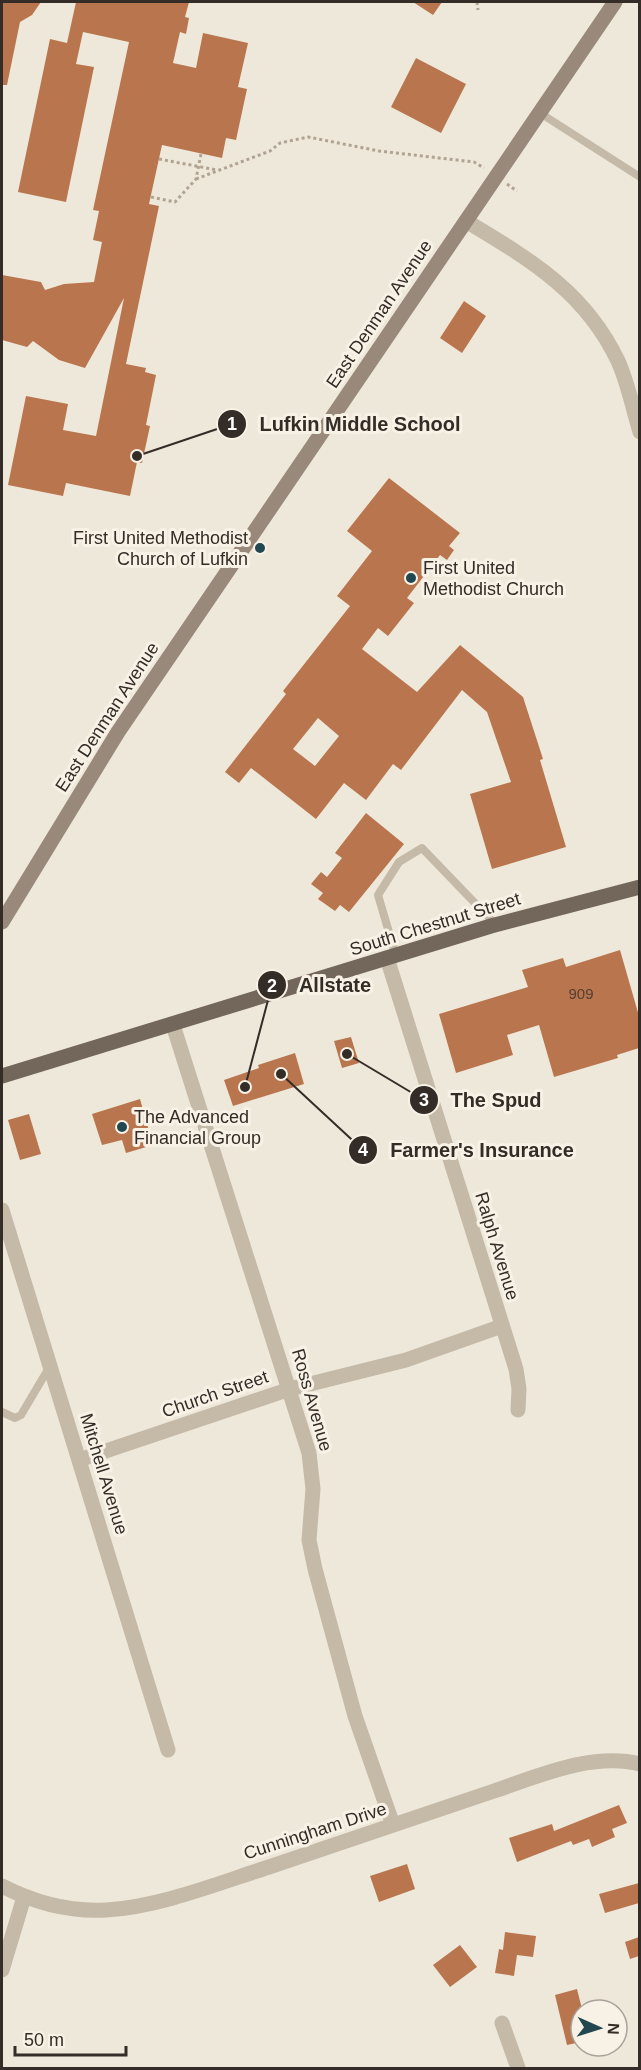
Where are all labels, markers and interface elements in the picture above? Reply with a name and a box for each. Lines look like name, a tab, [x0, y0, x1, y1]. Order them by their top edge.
street label: East Denman Avenue	[322, 236, 436, 392]
callout: Lufkin Middle School	[217, 405, 472, 443]
text: Lufkin Middle School	[259, 413, 461, 435]
text: 1	[227, 414, 237, 434]
place label: First United Methodist Church of Lufkin	[73, 528, 248, 569]
marker: First United Methodist Church of Lufkin	[253, 541, 267, 555]
place label: First United Methodist Church	[423, 558, 564, 599]
marker: First United Methodist Church	[404, 571, 418, 585]
street label: East Denman Avenue	[51, 639, 163, 795]
street label: South Chestnut Street	[347, 889, 523, 959]
callout: Allstate	[257, 966, 383, 1004]
text: Allstate	[299, 974, 371, 996]
text: 2	[267, 976, 277, 996]
house number: 909	[568, 985, 594, 1002]
callout: The Spud	[409, 1081, 554, 1119]
text: The Spud	[450, 1089, 542, 1111]
text: 3	[419, 1090, 429, 1110]
place label: The Advanced Financial Group	[134, 1107, 261, 1148]
marker: The Advanced Financial Group	[115, 1120, 129, 1134]
callout: Farmer's Insurance	[348, 1131, 586, 1169]
text: Farmer's Insurance	[390, 1139, 574, 1161]
text: 4	[358, 1140, 368, 1160]
street label: Ralph Avenue	[471, 1190, 523, 1302]
street label: Ross Avenue	[288, 1346, 336, 1454]
street label: Church Street	[159, 1366, 271, 1422]
street label: Mitchell Avenue	[76, 1411, 132, 1537]
street label: Cunningham Drive	[241, 1798, 389, 1864]
north arrow	[569, 1998, 629, 2058]
scale bar	[15, 2019, 126, 2057]
text: N	[605, 2023, 622, 2035]
text: 50 m	[24, 2030, 64, 2050]

